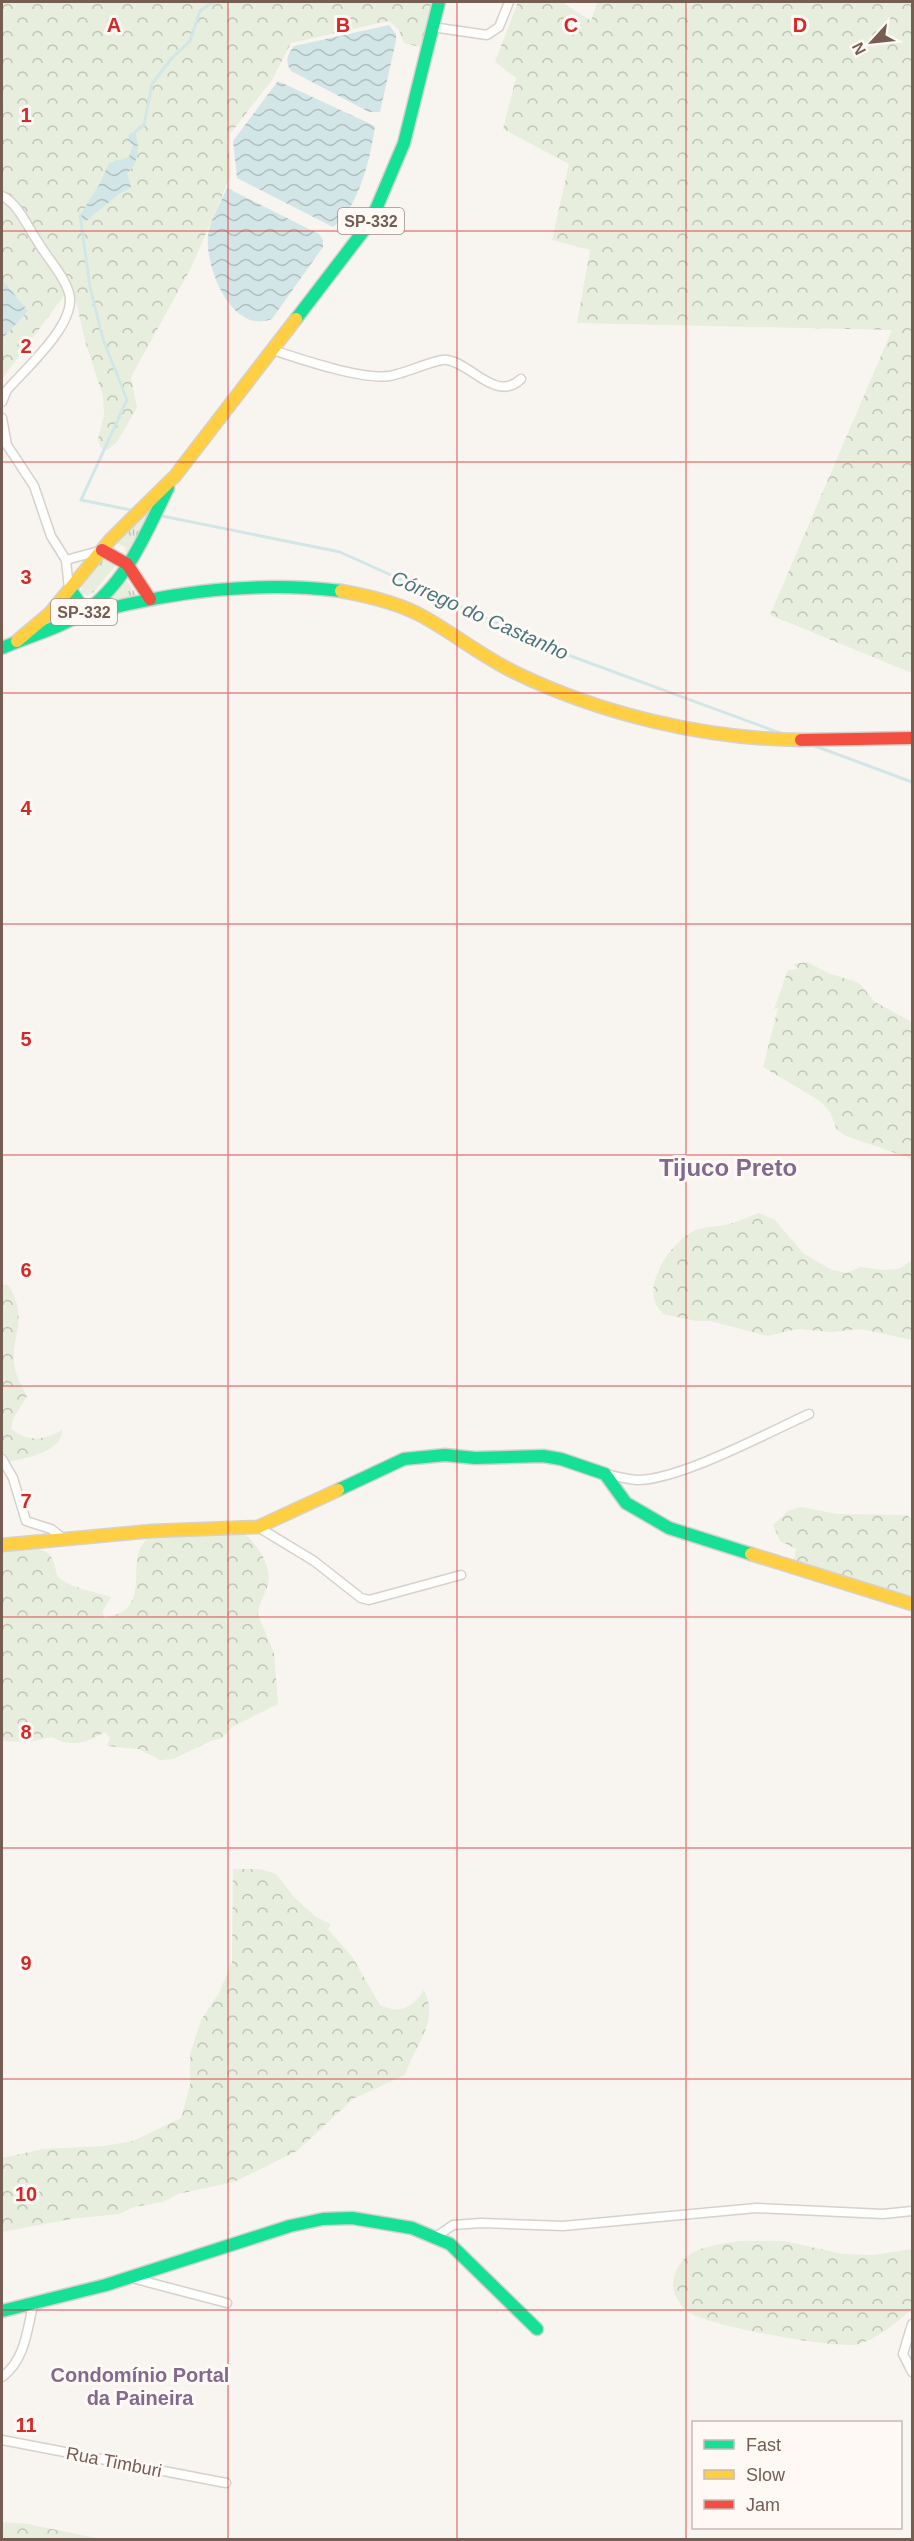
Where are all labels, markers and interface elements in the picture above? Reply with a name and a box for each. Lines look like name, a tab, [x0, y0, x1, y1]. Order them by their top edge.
north arrow	[842, 12, 902, 72]
text: A	[107, 14, 121, 36]
text: B	[336, 14, 350, 36]
text: C	[564, 14, 578, 36]
text: D	[793, 14, 807, 36]
text: N	[849, 40, 869, 58]
text: 1	[20, 104, 32, 126]
road number: SP-332	[338, 208, 404, 234]
text: 2	[20, 335, 32, 357]
text: 3	[20, 566, 32, 588]
water label: Córrego do Castanho	[388, 566, 572, 664]
road number: SP-332	[51, 599, 117, 625]
text: 4	[20, 797, 32, 819]
text: 5	[20, 1028, 32, 1050]
district label: Tijuco Preto	[659, 1154, 797, 1181]
text: 6	[20, 1259, 32, 1281]
text: 7	[20, 1490, 32, 1512]
text: 8	[20, 1721, 32, 1743]
text: 9	[20, 1952, 32, 1974]
text: 10	[15, 2183, 37, 2205]
district label: Condomínio Portal da Paineira	[51, 2364, 229, 2409]
text: 11	[15, 2414, 37, 2436]
legend	[692, 2421, 902, 2529]
text: Fast	[746, 2435, 781, 2455]
street label: Rua Timburi	[64, 2443, 164, 2481]
text: Slow	[746, 2465, 786, 2485]
text: Jam	[746, 2495, 780, 2515]

